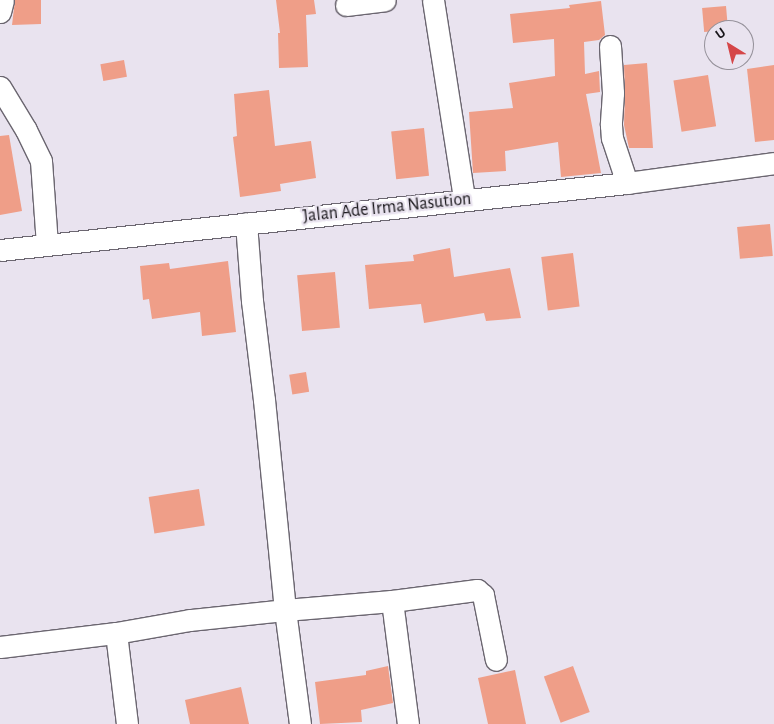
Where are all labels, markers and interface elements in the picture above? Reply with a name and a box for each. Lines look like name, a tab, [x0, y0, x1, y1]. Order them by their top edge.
north arrow	[704, 20, 754, 70]
text: U	[713, 25, 729, 42]
street label: Jalan Ade Irma Nasution	[302, 188, 472, 228]

